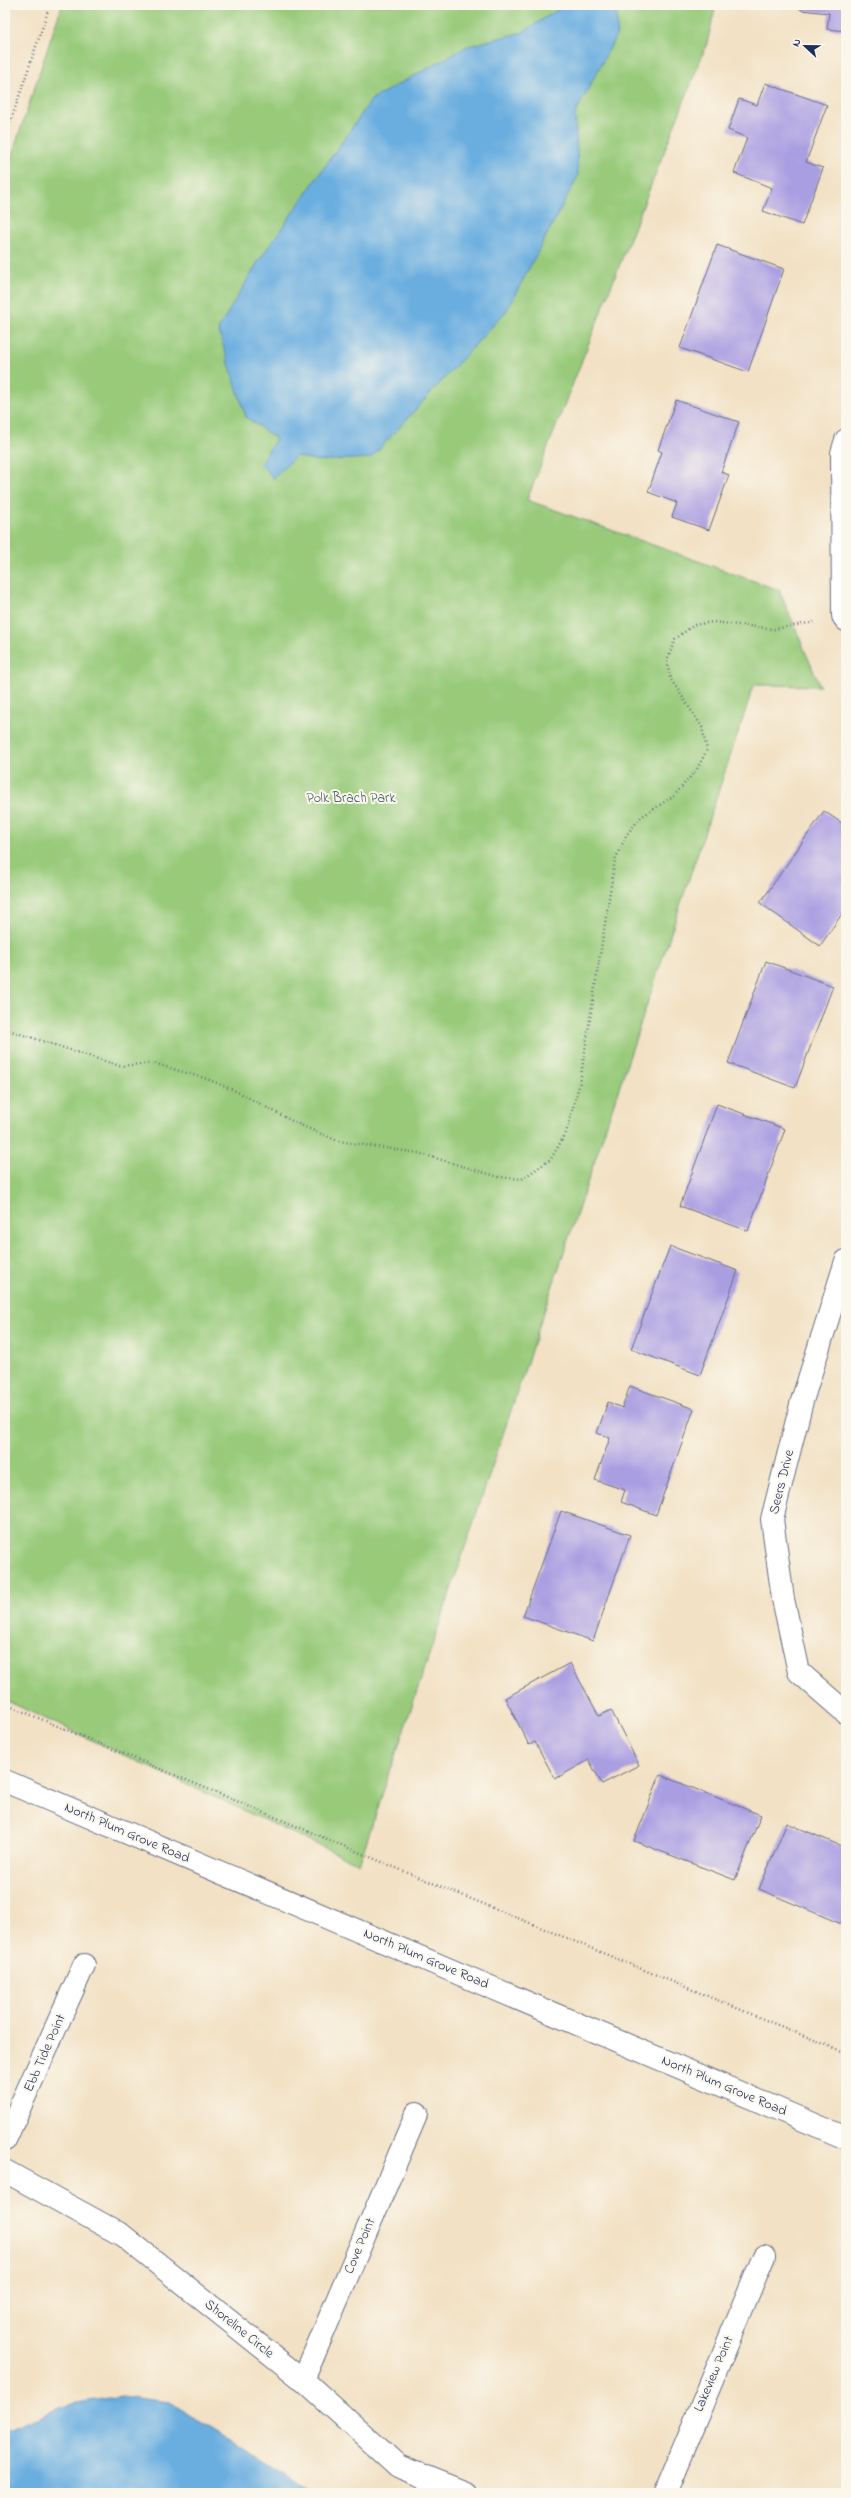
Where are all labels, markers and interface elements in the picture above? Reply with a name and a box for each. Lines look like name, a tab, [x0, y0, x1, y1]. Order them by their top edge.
north arrow	[785, 26, 825, 66]
text: N	[788, 36, 805, 49]
park label: Polk Brach Park	[306, 788, 396, 809]
street label: Seers Drive	[764, 1447, 800, 1516]
street label: North Plum Grove Road	[61, 1797, 193, 1869]
street label: North Plum Grove Road	[360, 1923, 492, 1995]
street label: Ebb Tide Point	[18, 2010, 72, 2095]
street label: North Plum Grove Road	[658, 2050, 790, 2122]
street label: Cove Point	[339, 2214, 381, 2277]
street label: Shoreline Circle	[200, 2294, 279, 2364]
street label: Lakeview Point	[689, 2332, 740, 2415]

